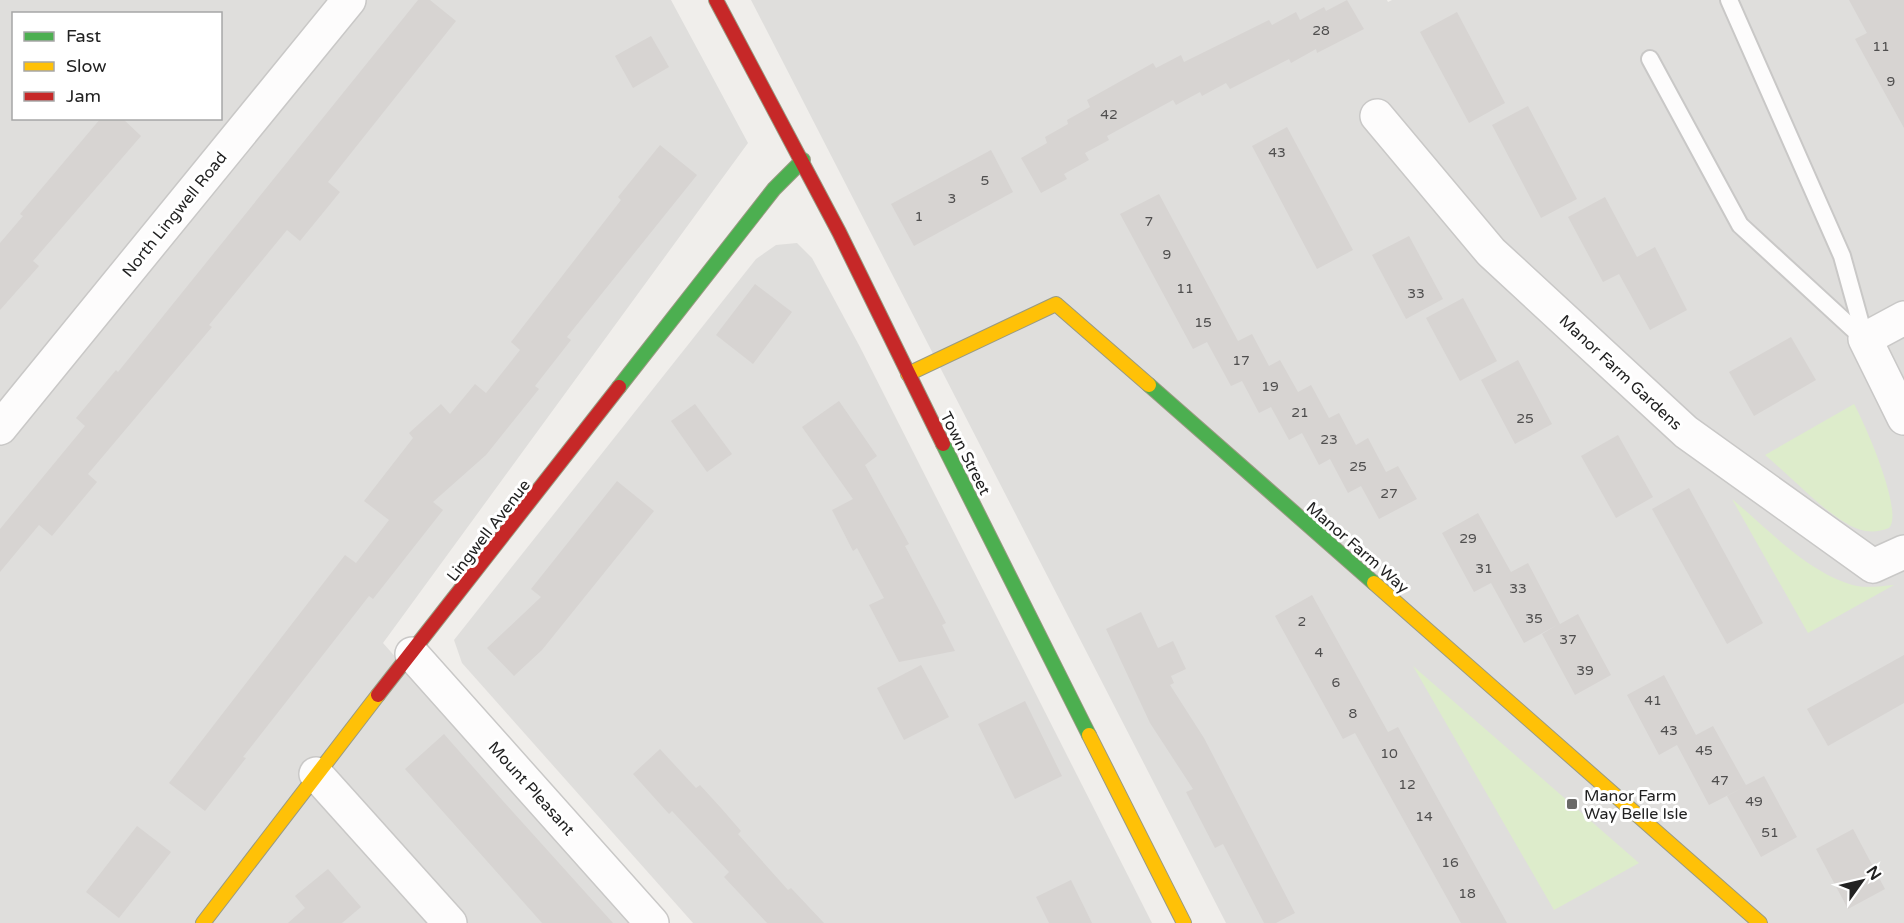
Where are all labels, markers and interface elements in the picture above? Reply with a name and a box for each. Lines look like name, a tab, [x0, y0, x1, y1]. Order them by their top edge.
legend	[12, 12, 222, 120]
house number: 28	[1312, 22, 1330, 39]
text: Fast	[66, 25, 101, 47]
house number: 11	[1872, 38, 1890, 55]
text: Slow	[66, 55, 107, 77]
house number: 9	[1887, 73, 1895, 90]
text: Jam	[66, 85, 101, 107]
house number: 42	[1100, 106, 1118, 123]
house number: 43	[1268, 144, 1286, 161]
street label: North Lingwell Road	[118, 148, 231, 281]
house number: 5	[981, 172, 989, 189]
house number: 3	[948, 190, 956, 207]
house number: 1	[915, 208, 923, 225]
house number: 7	[1145, 213, 1153, 230]
house number: 9	[1163, 246, 1171, 263]
house number: 11	[1176, 280, 1194, 297]
house number: 33	[1407, 285, 1425, 302]
street label: Manor Farm Gardens	[1555, 311, 1686, 435]
house number: 15	[1194, 314, 1212, 331]
house number: 17	[1232, 352, 1250, 369]
house number: 19	[1261, 378, 1279, 395]
house number: 21	[1291, 404, 1309, 421]
street label: Town Street	[936, 409, 995, 498]
house number: 25	[1516, 410, 1534, 427]
house number: 23	[1320, 431, 1338, 448]
house number: 25	[1349, 458, 1367, 475]
street label: Lingwell Avenue	[443, 476, 535, 586]
house number: 27	[1380, 485, 1398, 502]
street label: Manor Farm Way	[1302, 498, 1413, 598]
house number: 29	[1459, 530, 1477, 547]
house number: 31	[1475, 560, 1493, 577]
house number: 33	[1509, 580, 1527, 597]
house number: 35	[1525, 610, 1543, 627]
house number: 2	[1298, 613, 1306, 630]
house number: 37	[1559, 631, 1577, 648]
house number: 4	[1315, 644, 1324, 661]
house number: 39	[1576, 662, 1594, 679]
house number: 6	[1332, 674, 1341, 691]
house number: 41	[1644, 692, 1662, 709]
house number: 8	[1349, 705, 1358, 722]
house number: 43	[1660, 722, 1678, 739]
street label: Mount Pleasant	[484, 738, 579, 840]
house number: 45	[1695, 742, 1713, 759]
house number: 10	[1380, 745, 1398, 762]
house number: 47	[1711, 772, 1729, 789]
house number: 12	[1398, 776, 1416, 793]
place label: Manor Farm Way Belle Isle	[1584, 786, 1688, 824]
house number: 49	[1745, 793, 1763, 810]
marker: Manor Farm Way Belle Isle	[1565, 797, 1579, 811]
house number: 14	[1415, 808, 1433, 825]
house number: 51	[1761, 824, 1779, 841]
north arrow	[1832, 851, 1892, 911]
house number: 16	[1441, 854, 1459, 871]
text: N	[1862, 862, 1885, 884]
house number: 18	[1458, 885, 1476, 902]

